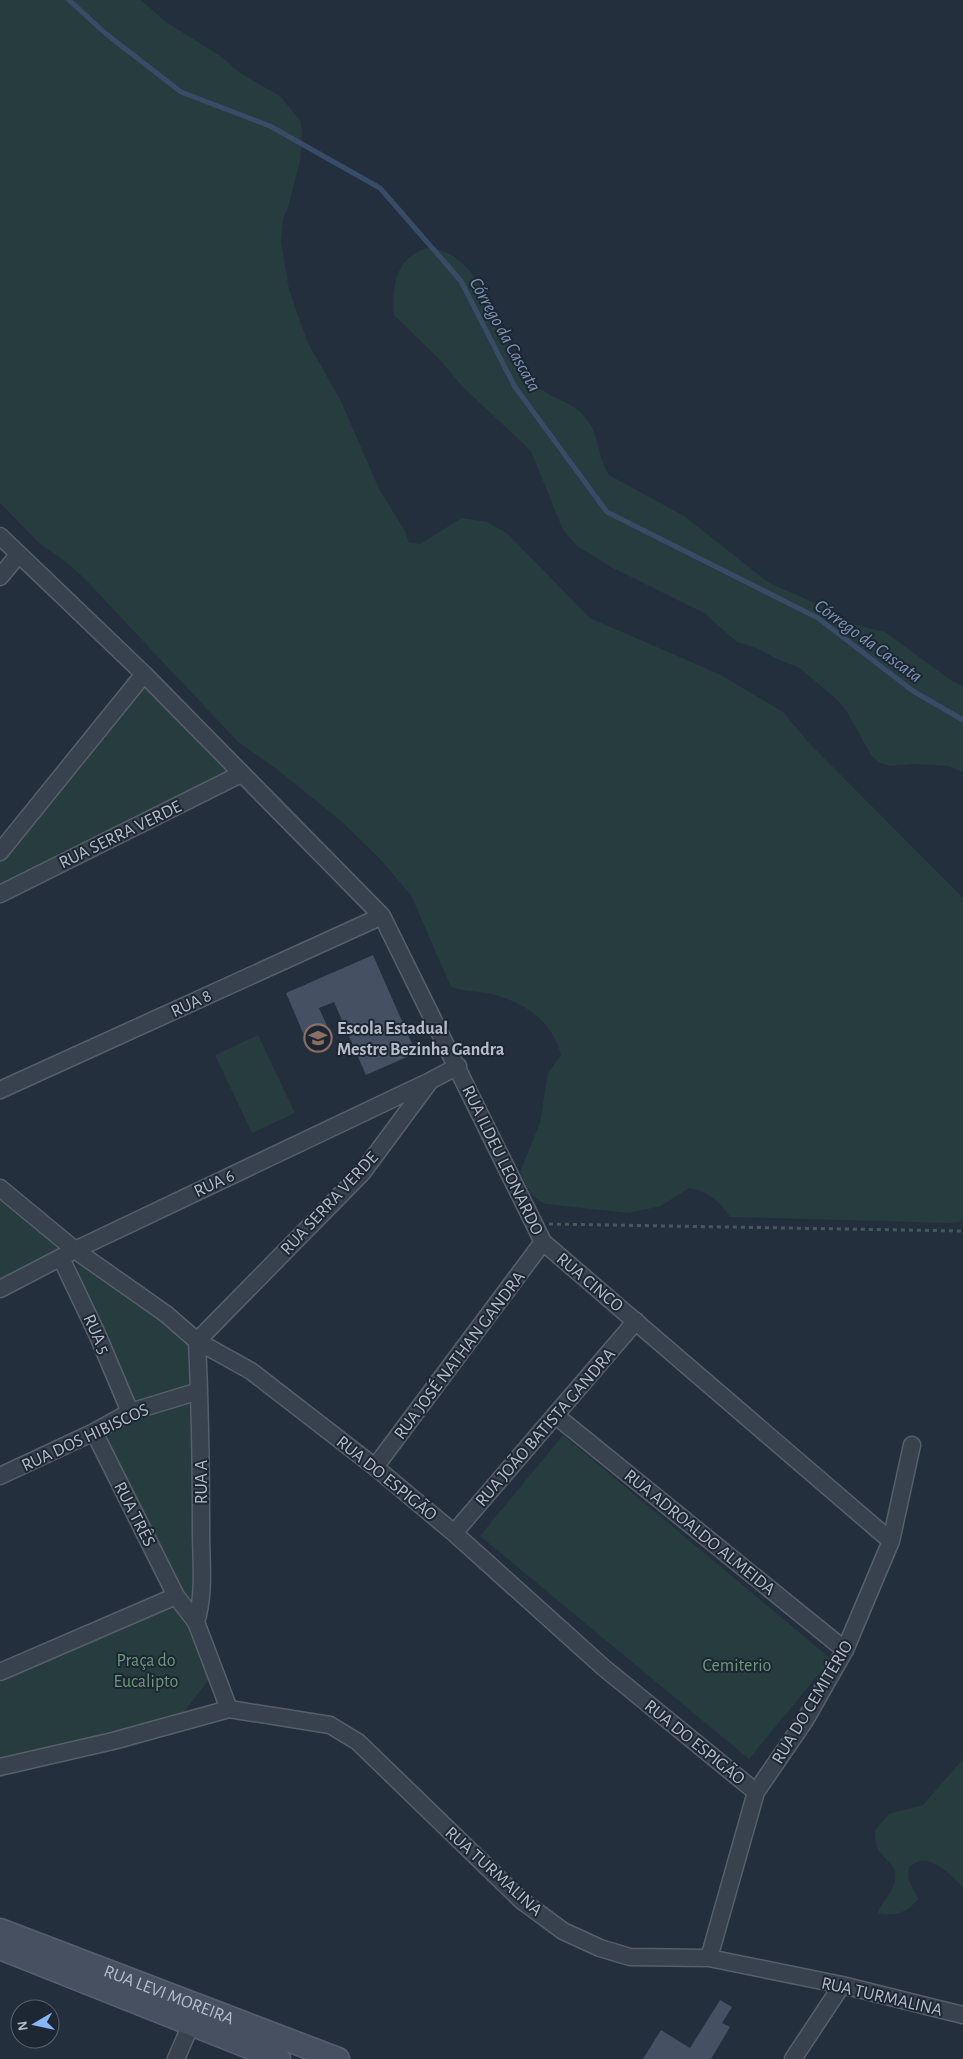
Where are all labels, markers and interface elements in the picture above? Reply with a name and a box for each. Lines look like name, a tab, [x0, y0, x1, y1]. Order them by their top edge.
water label: Córrego da Cascata	[465, 274, 544, 395]
water label: Córrego da Cascata	[811, 596, 925, 686]
street label: RUA SERRA VERDE	[56, 797, 185, 872]
street label: RUA 8	[168, 987, 214, 1021]
place label: Escola Estadual Mestre Bezinha Gandra	[337, 1020, 505, 1059]
school or university icon: Escola Estadual Mestre Bezinha Gandra	[303, 1023, 333, 1053]
street label: RUA ILDEU LEONARDO	[458, 1083, 546, 1238]
street label: RUA SERRA VERDE	[278, 1148, 382, 1259]
street label: RUA 6	[191, 1167, 237, 1201]
street label: RUA CINCO	[553, 1250, 626, 1316]
street label: RUA JOSÉ NATHAN GANDRA	[389, 1266, 529, 1443]
street label: RUA 5	[79, 1312, 113, 1357]
street label: RUA JOÃO BATISTA GANDRA	[470, 1343, 619, 1510]
street label: RUA DOS HIBISCOS	[19, 1401, 152, 1475]
street label: RUA DO ESPIGÃO	[333, 1431, 442, 1525]
street label: RUA A	[193, 1459, 211, 1504]
street label: RUA ADROALDO ALMEIDA	[621, 1467, 779, 1599]
street label: RUA TRÊS	[110, 1478, 161, 1550]
street label: RUA DO CEMITÉRIO	[766, 1636, 857, 1767]
park label: Praça do Eucalipto	[114, 1652, 179, 1691]
park label: Cemiterio	[703, 1657, 772, 1675]
street label: RUA DO ESPIGÃO	[641, 1695, 750, 1789]
street label: RUA TURMALINA	[441, 1824, 546, 1920]
street label: RUA LEVI MOREIRA	[101, 1963, 237, 2029]
street label: RUA TURMALINA	[819, 1974, 945, 2020]
north arrow	[10, 1999, 60, 2049]
text: N	[15, 2020, 31, 2032]

